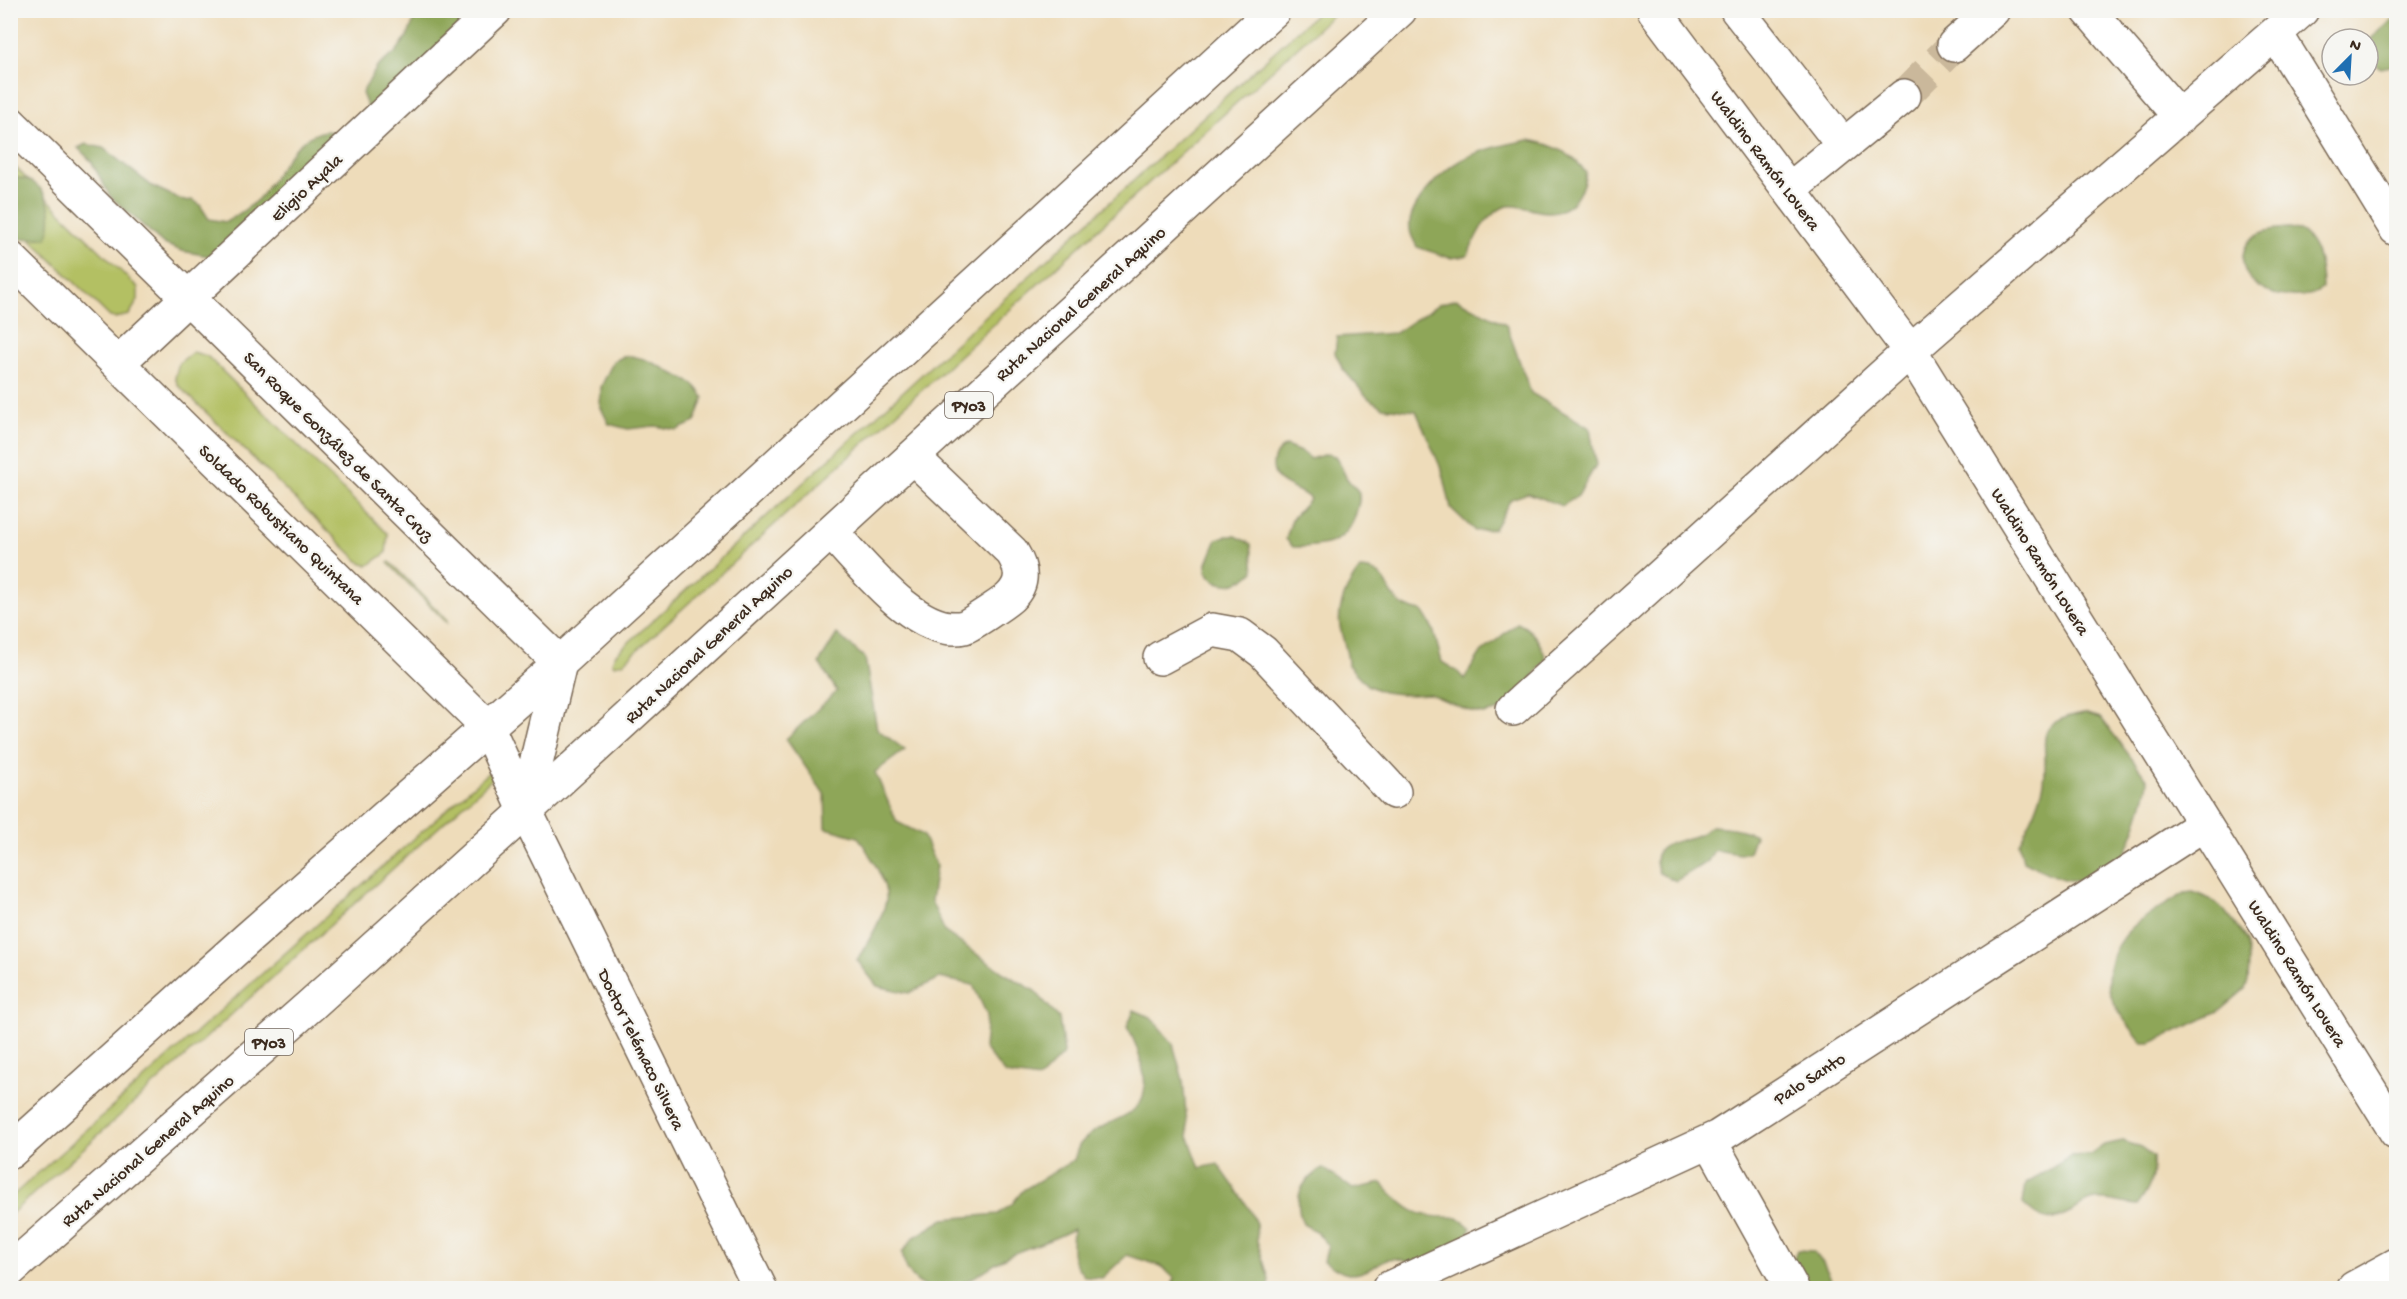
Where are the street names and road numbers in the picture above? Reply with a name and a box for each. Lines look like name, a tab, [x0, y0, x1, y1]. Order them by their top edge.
street label: Waldino Ramón Lovera	[1705, 87, 1824, 236]
street label: Eligio Ayala	[268, 150, 349, 227]
street label: Ruta Nacional General Aquino	[992, 223, 1171, 387]
street label: San Roque González de Santa Cruz	[238, 348, 437, 548]
road number: PY03	[945, 392, 993, 418]
street label: Soldado Robustiano Quintana	[193, 441, 368, 611]
street label: Waldino Ramón Lovera	[1985, 485, 2093, 641]
street label: Ruta Nacional General Aquino	[621, 562, 798, 729]
street label: Waldino Ramón Lovera	[2242, 897, 2350, 1053]
street label: Doctor Telémaco Silvera	[591, 965, 688, 1135]
road number: PY03	[245, 1029, 293, 1055]
street label: Palo Santo	[1770, 1049, 1850, 1112]
street label: Ruta Nacional General Aquino	[58, 1071, 239, 1233]

